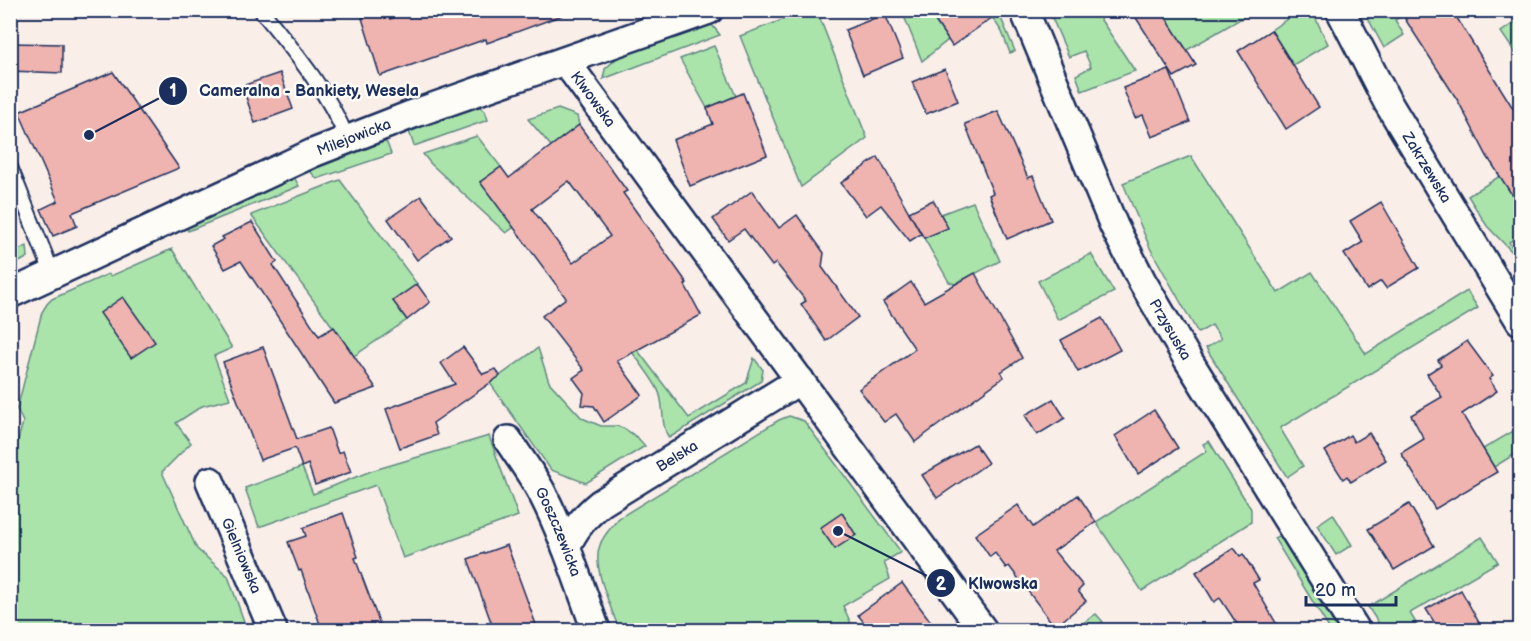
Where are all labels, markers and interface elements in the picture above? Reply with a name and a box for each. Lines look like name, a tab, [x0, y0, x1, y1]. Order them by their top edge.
street label: Klwowska	[566, 67, 620, 131]
callout: Cameralna - Bankiety, Wesela	[158, 74, 431, 108]
text: 1	[169, 81, 177, 102]
text: Cameralna - Bankiety, Wesela	[199, 82, 419, 101]
street label: Milejowicka	[314, 114, 394, 160]
street label: Zakrzewska	[1398, 128, 1456, 206]
street label: Przysuska	[1145, 296, 1196, 364]
street label: Belska	[653, 436, 701, 476]
street label: Goszczewicka	[531, 484, 586, 579]
street label: Gielniowska	[217, 515, 266, 596]
callout: Klwowska	[926, 566, 1050, 600]
scale bar	[1306, 569, 1396, 607]
text: 2	[936, 574, 947, 595]
text: Klwowska	[968, 575, 1038, 594]
text: 20 m	[1315, 580, 1356, 601]

